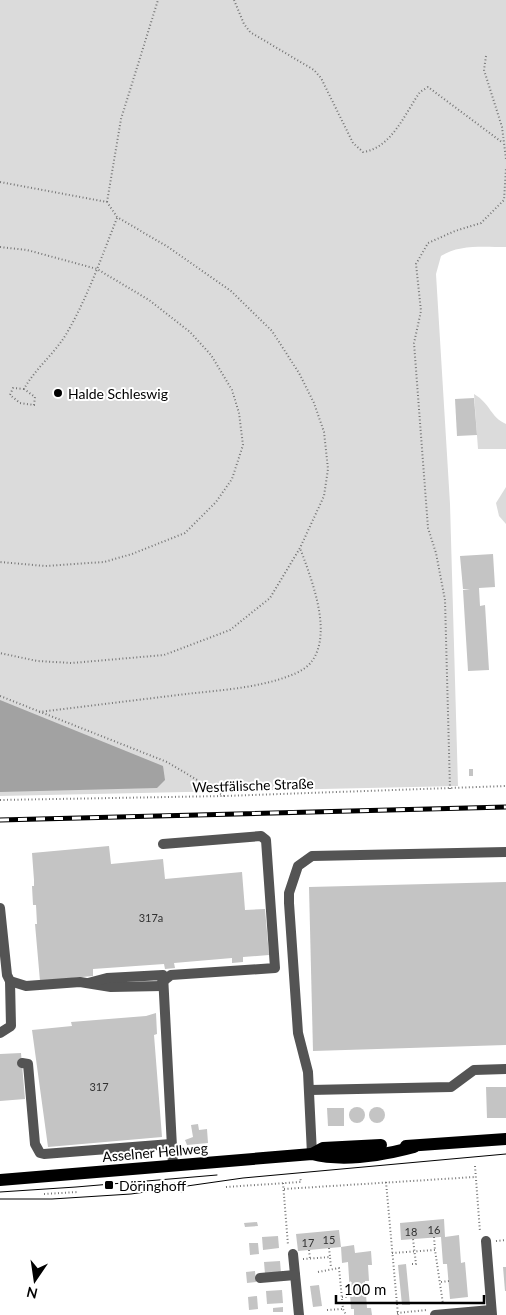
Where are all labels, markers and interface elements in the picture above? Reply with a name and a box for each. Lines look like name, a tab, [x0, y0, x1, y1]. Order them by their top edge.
place label: Halde Schleswig	[68, 385, 168, 402]
marker: Halde Schleswig	[52, 387, 64, 399]
street label: Westfälische Straße	[192, 774, 314, 796]
house number: 317a	[139, 911, 163, 924]
house number: 317	[89, 1080, 109, 1093]
street label: Asselner Hellweg	[101, 1139, 209, 1165]
place label: Döringhoff	[119, 1177, 187, 1194]
marker: Döringhoff	[103, 1179, 115, 1191]
house number: 16	[428, 1223, 440, 1236]
house number: 18	[405, 1225, 417, 1238]
house number: 15	[323, 1233, 335, 1246]
house number: 17	[302, 1236, 314, 1249]
north arrow	[10, 1255, 60, 1305]
scale bar	[336, 1272, 484, 1304]
text: 100 m	[344, 1280, 386, 1298]
text: N	[25, 1284, 39, 1303]

